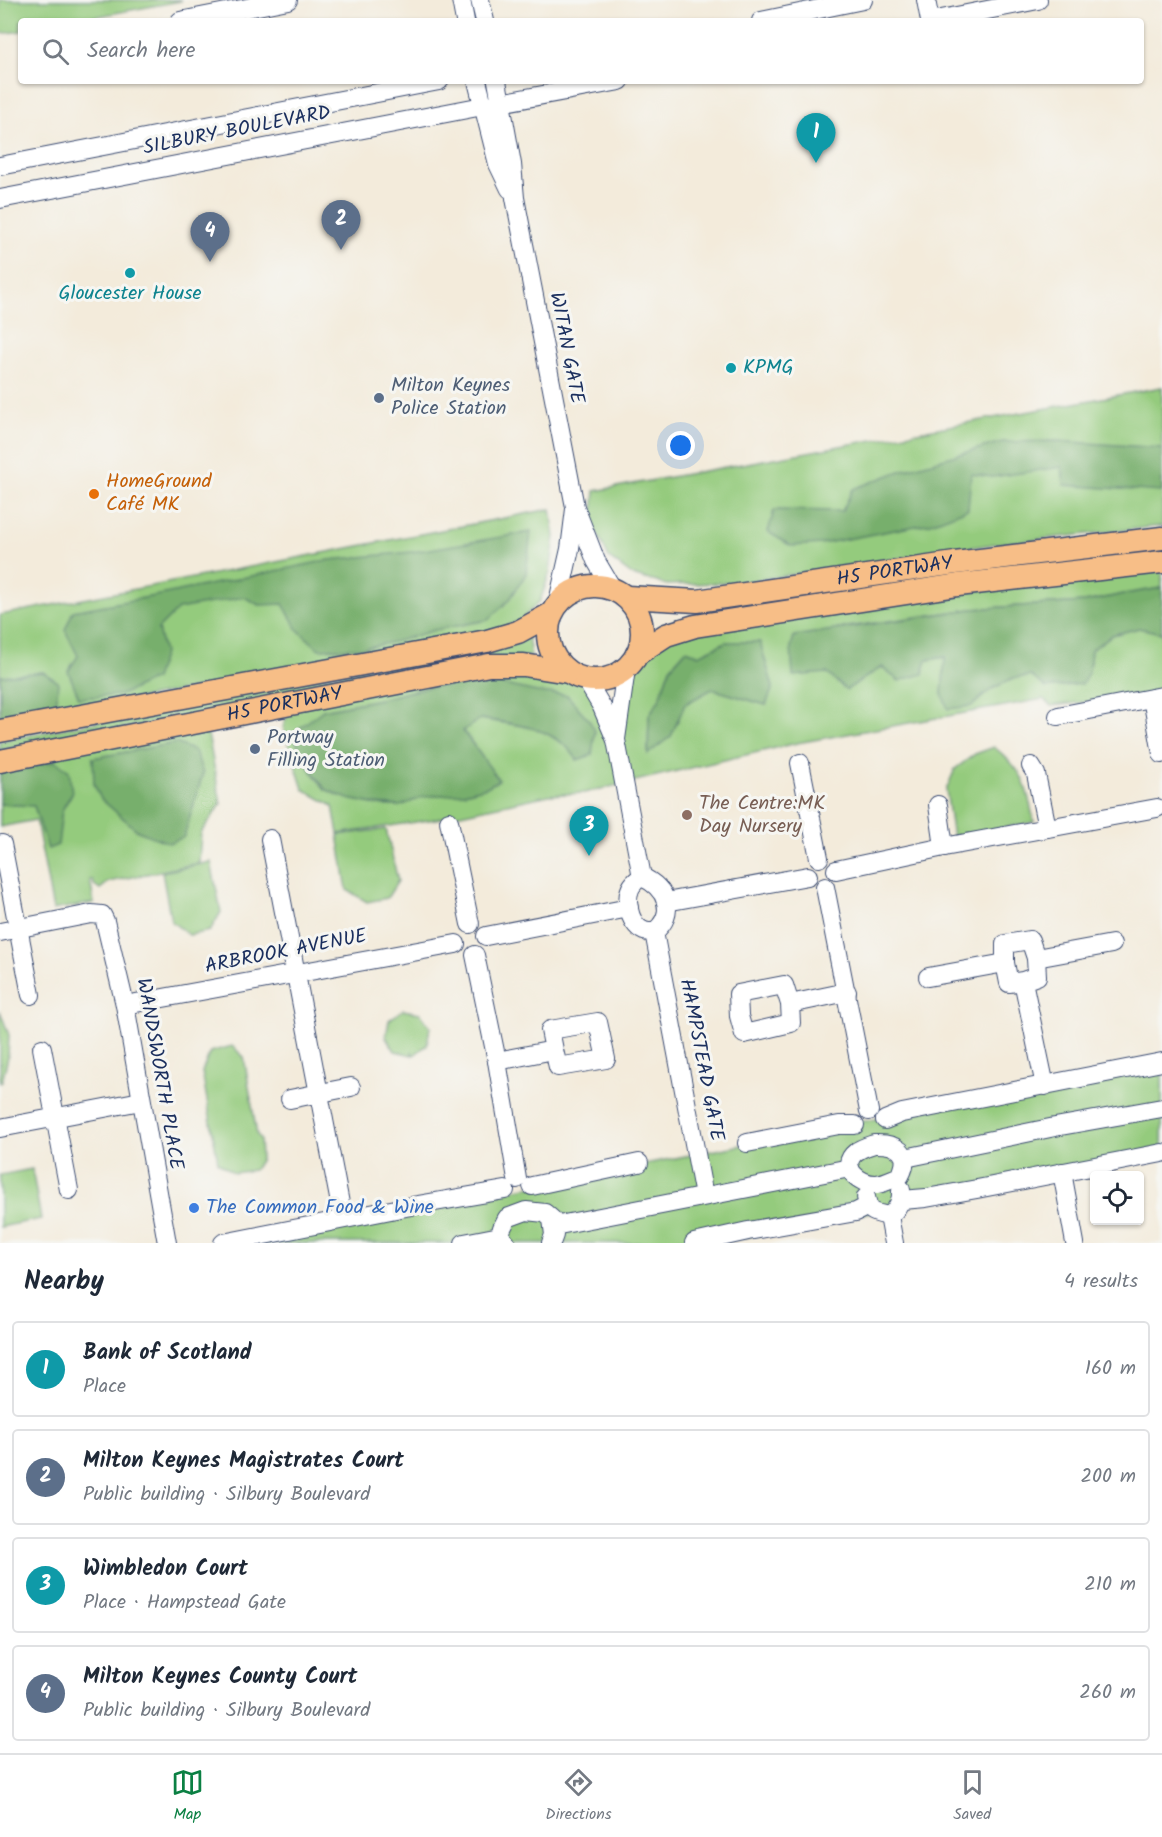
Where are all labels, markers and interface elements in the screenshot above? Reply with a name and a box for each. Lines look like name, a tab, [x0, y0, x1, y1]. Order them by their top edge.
search box	[18, 18, 1144, 84]
text: Search here	[87, 34, 195, 69]
icon: search	[39, 35, 72, 68]
street label: SILBURY BOULEVARD	[140, 97, 334, 165]
pin: 1	[796, 114, 836, 163]
pin: 2	[322, 200, 360, 250]
pin: 4	[190, 212, 230, 262]
marker: Gloucester House	[123, 266, 137, 280]
place label: Gloucester House	[58, 278, 202, 310]
street label: WITAN GATE	[540, 289, 593, 408]
place label: KPMG	[743, 352, 794, 384]
marker: KPMG	[724, 361, 738, 375]
place label: Milton Keynes Police Station	[391, 370, 511, 425]
marker: Milton Keynes Police Station	[372, 391, 386, 405]
your location	[666, 431, 695, 460]
place label: HomeGround Café MK	[106, 466, 213, 521]
marker: HomeGround Café MK	[87, 487, 101, 501]
street label: H5 PORTWAY	[835, 547, 956, 596]
street label: H5 PORTWAY	[224, 678, 347, 732]
place label: Portway Filling Station	[267, 722, 385, 777]
marker: Portway Filling Station	[248, 742, 262, 756]
place label: The Centre:MK Day Nursery	[699, 788, 825, 843]
pin: 3	[570, 806, 608, 856]
marker: The Centre:MK Day Nursery	[680, 808, 694, 822]
street label: ARBROOK AVENUE	[202, 920, 371, 983]
street label: WANDSWORTH PLACE	[126, 976, 192, 1174]
street label: HAMPSTEAD GATE	[670, 976, 733, 1145]
map controls	[1090, 1171, 1144, 1225]
button: locate	[1090, 1171, 1144, 1225]
place label: The Common Food & Wine	[206, 1192, 434, 1224]
marker: The Common Food & Wine	[187, 1201, 201, 1215]
text: Nearby	[24, 1261, 104, 1303]
text: 4 results	[1064, 1266, 1138, 1298]
text: Bank of Scotland	[83, 1336, 252, 1371]
text: 1	[42, 1353, 49, 1385]
text: 160 m	[1085, 1353, 1136, 1385]
text: Place	[83, 1371, 126, 1403]
text: Milton Keynes Magistrates Court	[83, 1444, 404, 1479]
text: 2	[40, 1461, 51, 1493]
text: 200 m	[1080, 1461, 1136, 1493]
text: Public building · Silbury Boulevard	[83, 1479, 370, 1511]
text: Wimbledon Court	[83, 1552, 248, 1587]
text: 3	[40, 1569, 51, 1601]
text: 210 m	[1084, 1569, 1136, 1601]
text: Place · Hampstead Gate	[83, 1587, 286, 1619]
text: Milton Keynes County Court	[83, 1660, 357, 1695]
text: 4	[40, 1677, 51, 1709]
text: 260 m	[1079, 1677, 1136, 1709]
text: Public building · Silbury Boulevard	[83, 1695, 370, 1727]
tab: Map	[171, 1766, 204, 1827]
tab: Directions	[545, 1766, 612, 1827]
tab: Saved	[953, 1766, 991, 1827]

